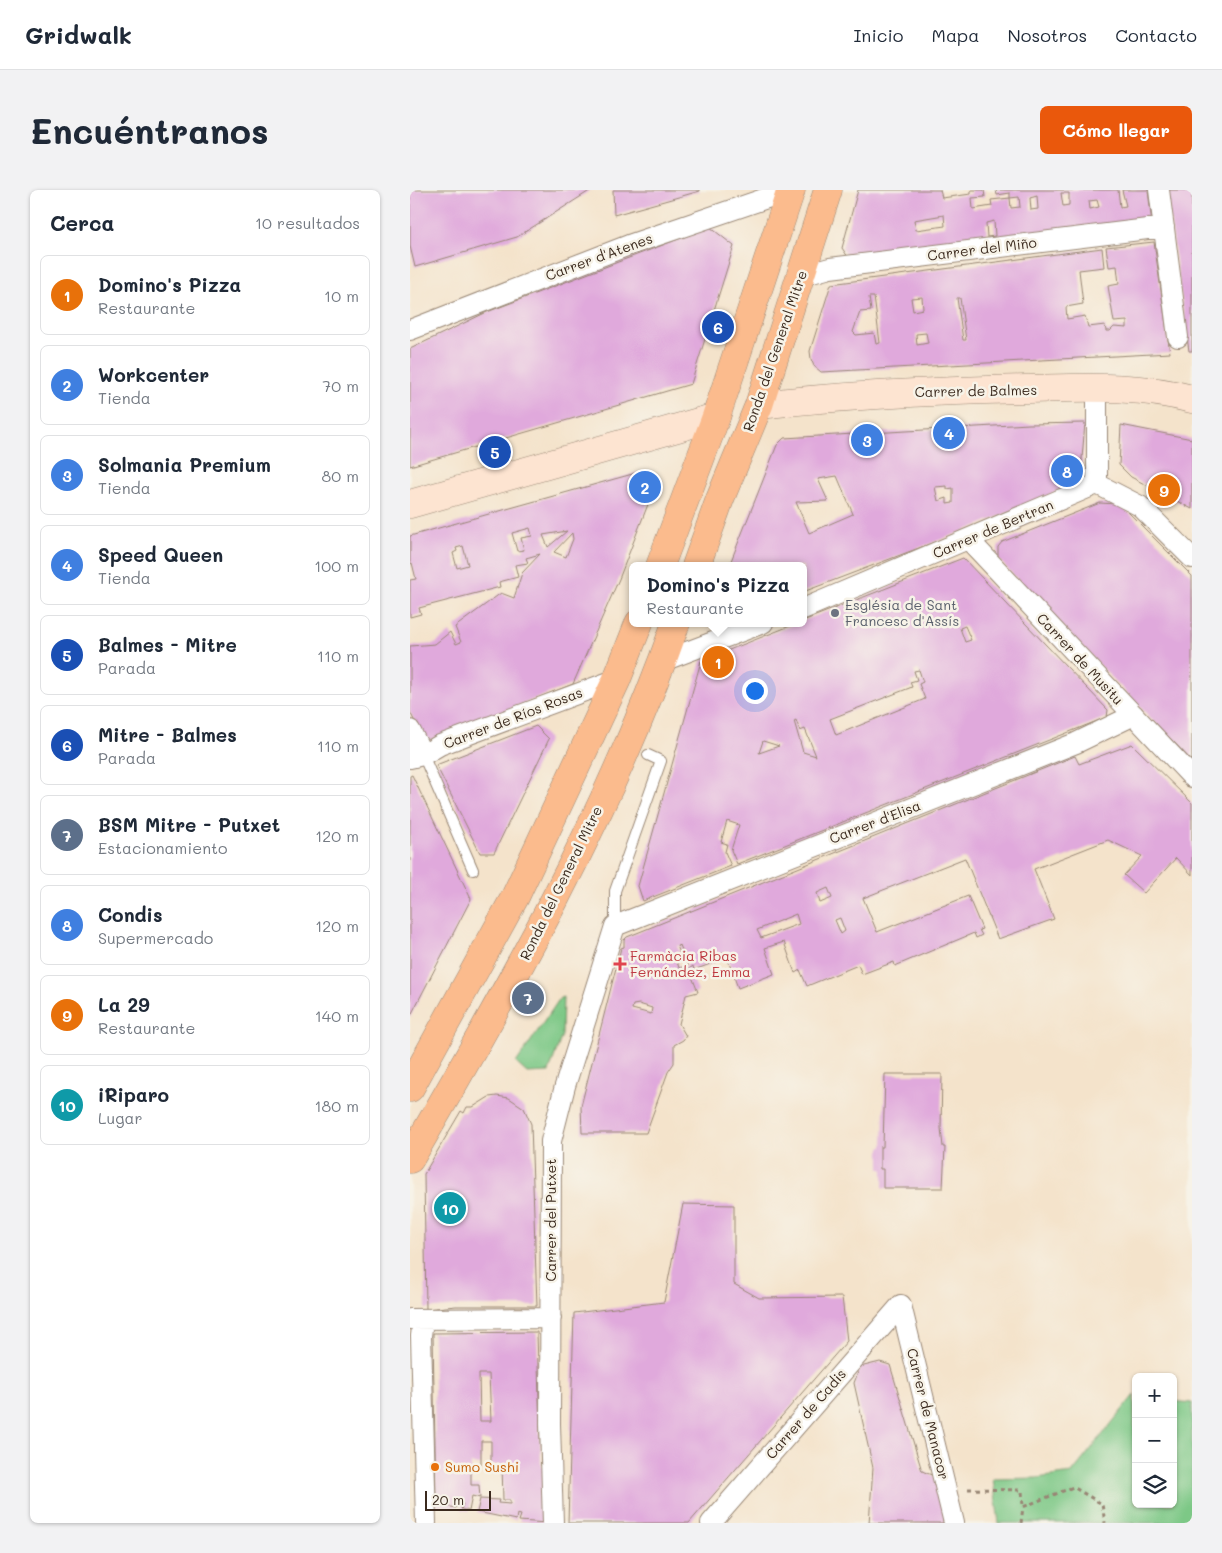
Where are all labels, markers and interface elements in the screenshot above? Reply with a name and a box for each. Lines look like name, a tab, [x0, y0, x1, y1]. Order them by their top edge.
text: Gridwalk	[25, 19, 132, 50]
text: Inicio	[853, 23, 904, 47]
text: Mapa	[932, 23, 979, 47]
text: Nosotros	[1007, 23, 1087, 47]
text: Contacto	[1115, 23, 1197, 47]
button: Cómo llegar	[1040, 106, 1192, 154]
text: Encuéntranos	[30, 107, 269, 153]
text: Cerca	[50, 209, 115, 236]
text: 10 resultados	[255, 212, 360, 233]
street label: Carrer d'Atenes	[543, 228, 655, 285]
street label: Carrer del Miño	[926, 232, 1038, 265]
street label: Ronda del General Mitre	[738, 268, 811, 434]
text: Domino's Pizza	[98, 272, 241, 297]
text: 1	[63, 285, 71, 306]
text: 10 m	[324, 285, 359, 306]
text: Restaurante	[98, 297, 196, 318]
pin: 6	[702, 308, 734, 346]
text: Workcenter	[98, 362, 209, 387]
text: 2	[63, 375, 71, 396]
text: 70 m	[322, 375, 359, 396]
street label: Carrer de Balmes	[915, 380, 1037, 401]
text: Tienda	[98, 387, 151, 408]
pin: 4	[933, 414, 965, 452]
pin: 3	[851, 421, 883, 459]
pin: 5	[479, 433, 511, 471]
text: Solmania Premium	[98, 452, 271, 477]
pin: 8	[1051, 452, 1083, 490]
text: 3	[62, 465, 72, 486]
text: 80 m	[322, 465, 359, 486]
pin: 2	[629, 468, 661, 506]
pin: 9	[1148, 471, 1180, 509]
text: Tienda	[98, 477, 151, 498]
street label: Carrer de Bertran	[930, 495, 1056, 562]
text: Speed Queen	[98, 542, 223, 567]
text: 4	[62, 555, 72, 576]
text: 100 m	[314, 555, 359, 576]
popup	[629, 562, 807, 627]
text: Tienda	[98, 567, 151, 588]
text: Domino's Pizza	[646, 572, 790, 597]
place label: Església de Sant Francesc d'Assís	[845, 595, 959, 630]
text: Restaurante	[646, 597, 744, 618]
marker: Església de Sant Francesc d'Assís	[829, 607, 841, 619]
street label: Carrer de Musitu	[1033, 609, 1128, 709]
text: Balmes - Mitre	[98, 632, 237, 657]
pin: 1	[702, 643, 734, 681]
text: 5	[62, 645, 72, 666]
text: 110 m	[317, 645, 359, 666]
text: Parada	[98, 657, 156, 678]
your location	[742, 678, 768, 704]
street label: Carrer de Ríos Rosas	[441, 682, 585, 753]
text: Mitre - Balmes	[98, 722, 237, 747]
text: 6	[62, 735, 72, 756]
text: 110 m	[317, 735, 359, 756]
text: Parada	[98, 747, 156, 768]
street label: Carrer d'Elisa	[826, 795, 923, 848]
street label: Ronda del General Mitre	[515, 803, 606, 963]
text: BSM Mitre - Putxet	[98, 812, 280, 837]
text: 7	[63, 825, 71, 846]
text: 120 m	[315, 825, 359, 846]
text: Estacionamiento	[98, 837, 228, 858]
text: Condis	[98, 902, 163, 927]
text: 8	[62, 915, 72, 936]
text: 120 m	[315, 915, 359, 936]
text: Supermercado	[98, 927, 213, 948]
place label: Farmàcia Ribas Fernández, Emma	[630, 946, 751, 981]
marker: Farmàcia Ribas Fernández, Emma	[614, 958, 626, 970]
pin: 7	[512, 979, 544, 1017]
text: La 29	[98, 992, 150, 1017]
text: 9	[62, 1005, 72, 1026]
text: 140 m	[315, 1005, 359, 1026]
text: Restaurante	[98, 1017, 196, 1038]
text: iRiparo	[98, 1082, 169, 1107]
text: 10	[58, 1095, 76, 1116]
text: 180 m	[314, 1095, 359, 1116]
text: Lugar	[98, 1107, 142, 1128]
street label: Carrer del Putxet	[541, 1159, 560, 1281]
pin: 10	[434, 1189, 466, 1227]
street label: Carrer de Manacor	[903, 1346, 954, 1482]
street label: Carrer de Cadis	[761, 1365, 850, 1463]
map controls	[1132, 1373, 1177, 1508]
button: +	[1132, 1373, 1177, 1418]
button: −	[1132, 1418, 1177, 1463]
place label: Sumo Sushi	[445, 1457, 519, 1476]
marker: Sumo Sushi	[429, 1461, 441, 1473]
button: layers	[1132, 1463, 1177, 1508]
scale bar	[425, 1488, 491, 1511]
text: 20 m	[432, 1490, 464, 1509]

